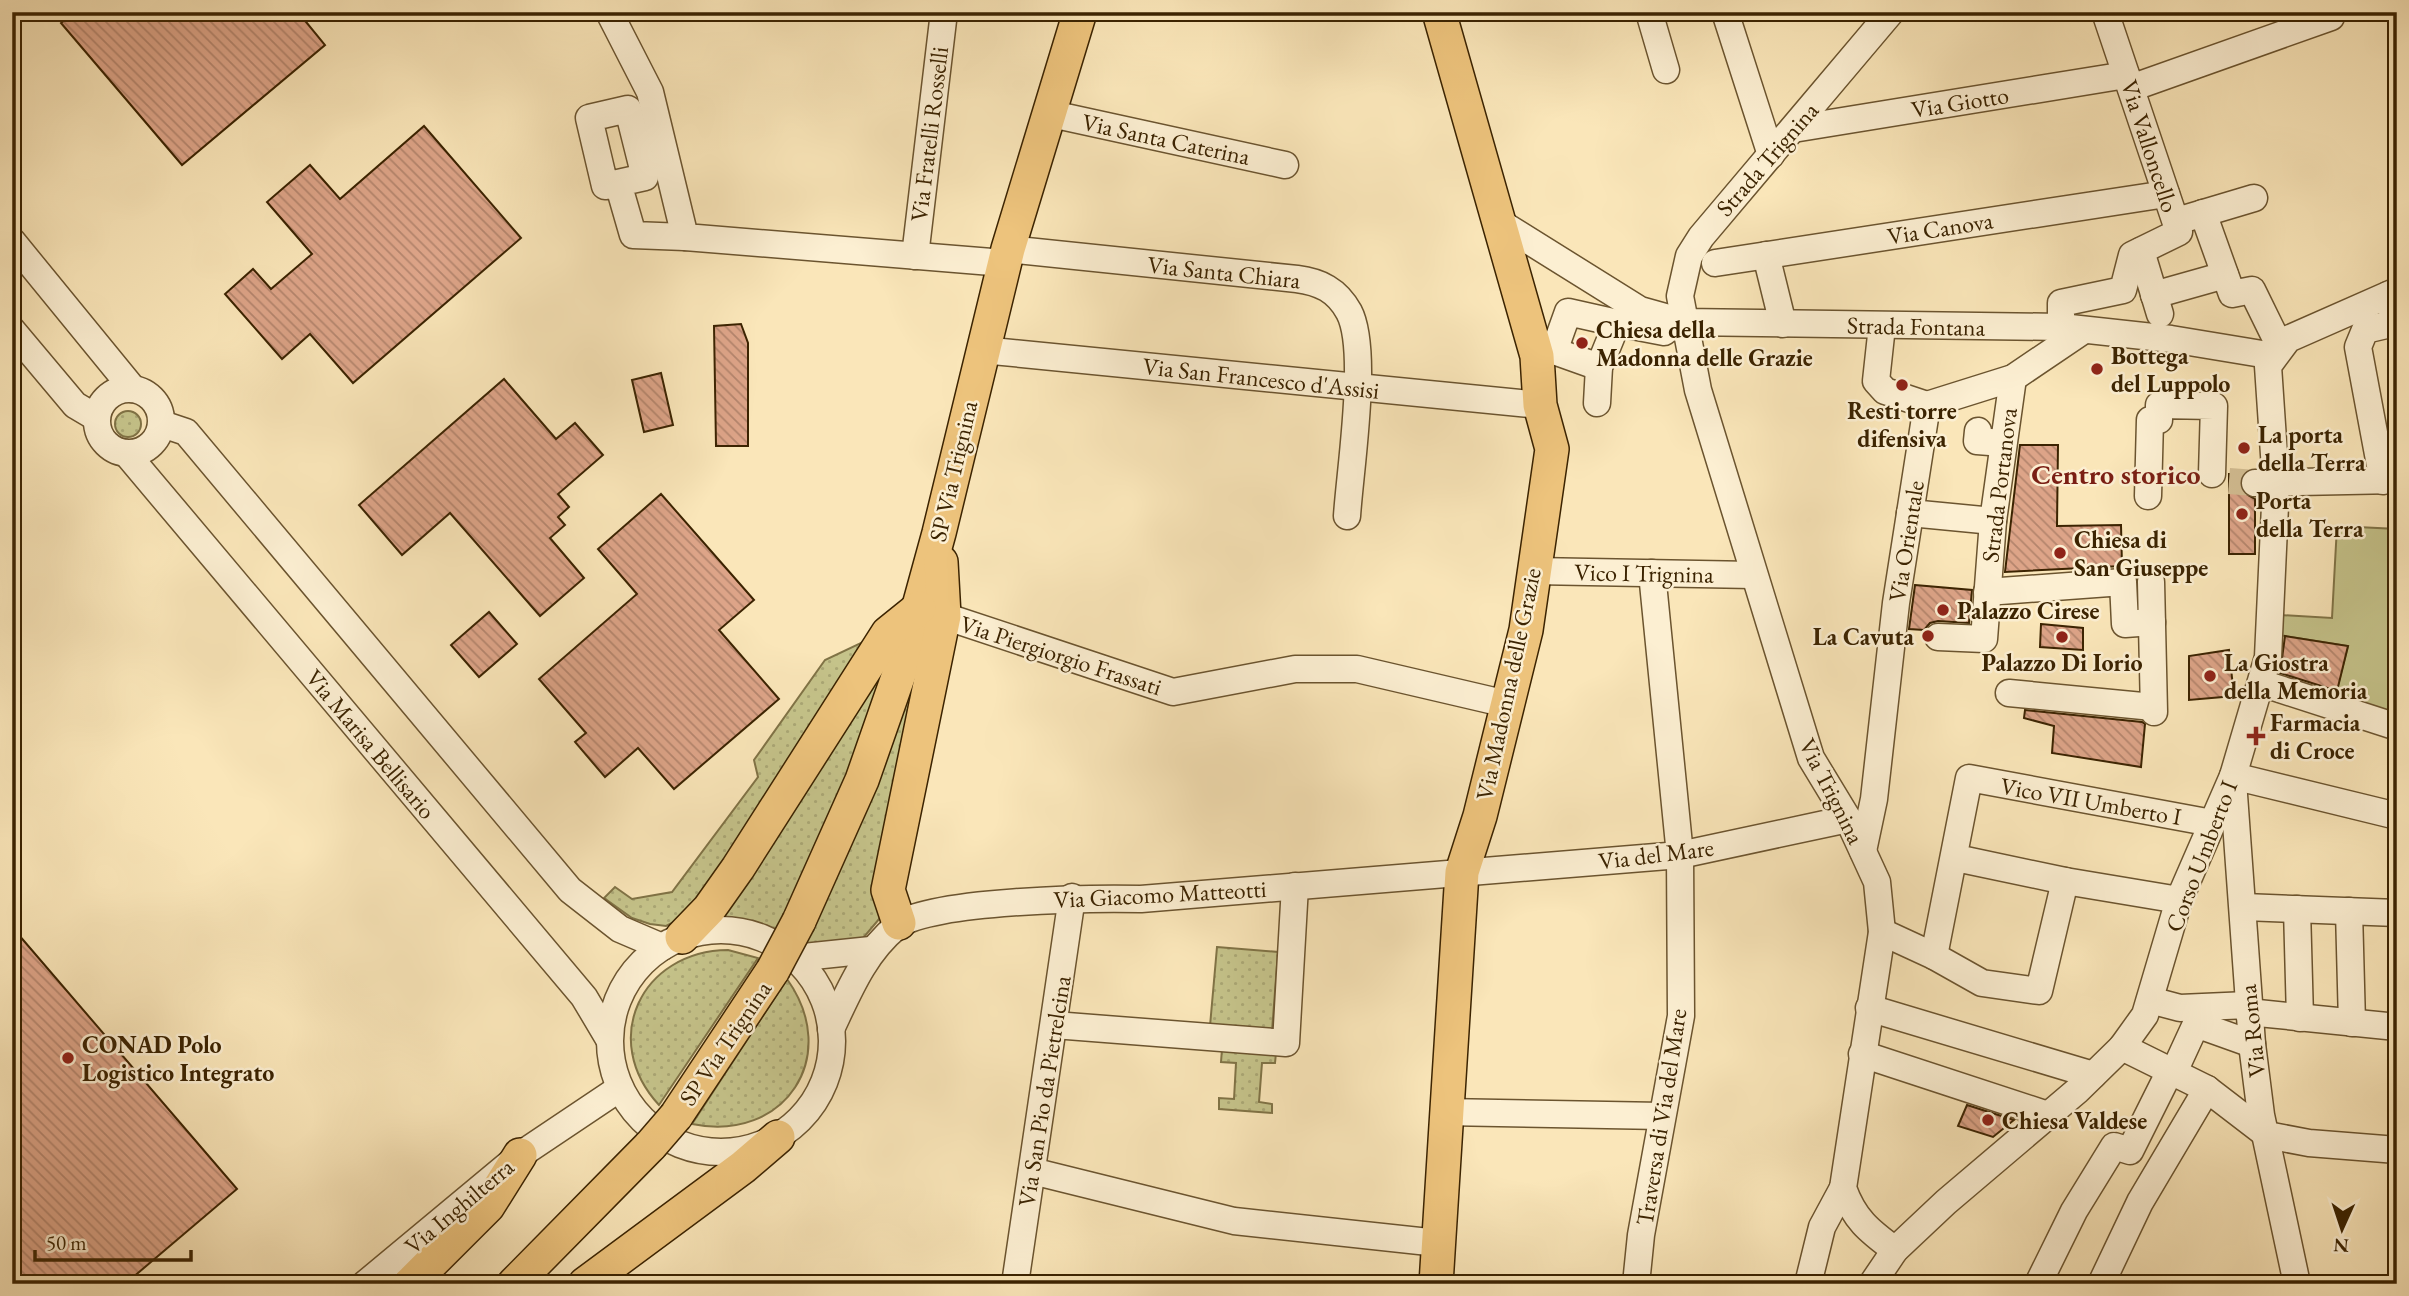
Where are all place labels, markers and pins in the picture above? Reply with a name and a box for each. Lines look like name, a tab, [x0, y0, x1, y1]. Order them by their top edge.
place label: Chiesa della Madonna delle Grazie	[1596, 314, 1813, 373]
marker: Chiesa della Madonna delle Grazie	[1574, 335, 1590, 351]
place label: Bottega del Luppolo	[2111, 340, 2230, 399]
marker: Bottega del Luppolo	[2089, 361, 2105, 377]
marker: Resti torre difensiva	[1894, 377, 1910, 393]
place label: Resti torre difensiva	[1847, 395, 1957, 454]
place label: La porta della Terra	[2258, 419, 2366, 478]
marker: La porta della Terra	[2236, 440, 2252, 456]
place label: Porta della Terra	[2256, 485, 2364, 544]
marker: Porta della Terra	[2234, 506, 2250, 522]
place label: Chiesa di San Giuseppe	[2074, 524, 2208, 583]
marker: Chiesa di San Giuseppe	[2052, 545, 2068, 561]
place label: Palazzo Cirese	[1957, 595, 2099, 626]
marker: Palazzo Cirese	[1935, 602, 1951, 618]
place label: La Cavuta	[1813, 621, 1914, 652]
marker: La Cavuta	[1920, 628, 1936, 644]
marker: Palazzo Di Iorio	[2054, 629, 2070, 645]
place label: Palazzo Di Iorio	[1981, 647, 2143, 678]
place label: La Giostra della Memoria	[2224, 647, 2368, 706]
marker: La Giostra della Memoria	[2202, 668, 2218, 684]
place label: Farmacia di Croce	[2270, 707, 2361, 766]
marker: Farmacia di Croce	[2248, 728, 2264, 744]
place label: CONAD Polo Logistico Integrato	[82, 1029, 274, 1089]
marker: CONAD Polo Logistico Integrato	[60, 1050, 76, 1066]
place label: Chiesa Valdese	[2002, 1105, 2147, 1136]
marker: Chiesa Valdese	[1980, 1112, 1996, 1128]

